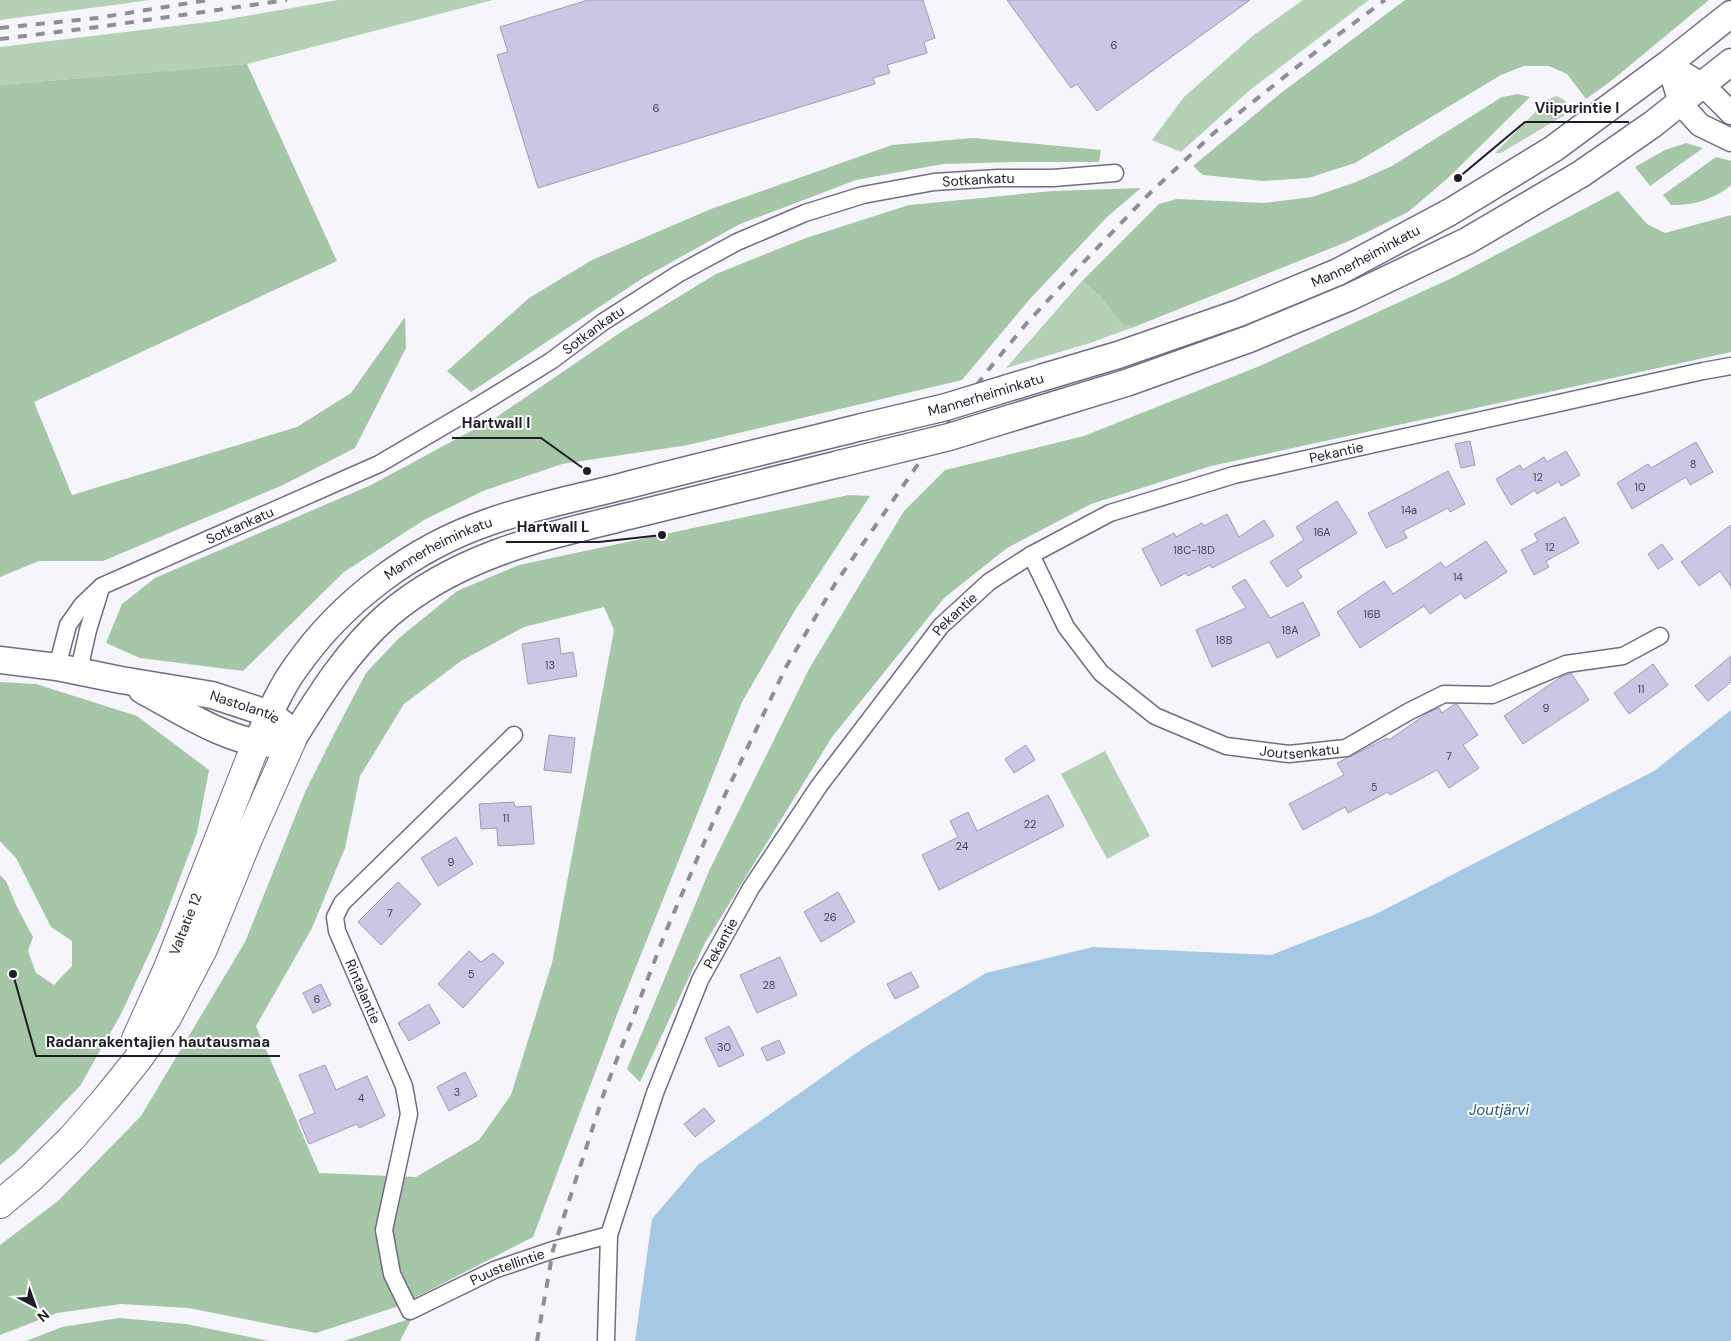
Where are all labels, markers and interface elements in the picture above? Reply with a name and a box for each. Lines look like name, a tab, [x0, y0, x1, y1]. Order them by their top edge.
house number: 6	[1111, 38, 1118, 52]
callout: Viipurintie I	[1525, 92, 1629, 122]
text: Viipurintie I	[1535, 98, 1619, 118]
house number: 6	[653, 101, 660, 115]
street label: Sotkankatu	[942, 169, 1014, 190]
street label: Mannerheiminkatu	[1308, 221, 1423, 291]
street label: Sotkankatu	[559, 302, 628, 358]
street label: Mannerheiminkatu	[926, 369, 1046, 420]
callout: Hartwall I	[452, 408, 541, 438]
text: Hartwall I	[462, 413, 530, 433]
street label: Pekantie	[1308, 438, 1365, 467]
house number: 8	[1690, 457, 1696, 471]
house number: 12	[1533, 470, 1543, 484]
house number: 10	[1635, 480, 1645, 494]
street label: Sotkankatu	[203, 503, 277, 548]
house number: 14a	[1401, 503, 1417, 517]
callout: Hartwall L	[506, 512, 599, 542]
street label: Mannerheiminkatu	[380, 513, 495, 584]
text: Hartwall L	[517, 517, 589, 537]
house number: 16A	[1313, 525, 1331, 539]
house number: 12	[1545, 540, 1555, 554]
house number: 18C-18D	[1173, 543, 1215, 557]
house number: 14	[1453, 570, 1463, 584]
street label: Pekantie	[928, 588, 981, 639]
house number: 16B	[1364, 607, 1381, 621]
house number: 18A	[1281, 623, 1299, 637]
house number: 18B	[1216, 633, 1233, 647]
house number: 13	[545, 658, 555, 672]
house number: 11	[1638, 682, 1644, 696]
street label: Nastolantie	[208, 686, 284, 728]
house number: 9	[1543, 701, 1550, 715]
street label: Joutsenkatu	[1259, 740, 1340, 763]
house number: 7	[1446, 749, 1452, 763]
house number: 5	[1371, 780, 1378, 794]
house number: 11	[503, 811, 509, 825]
house number: 22	[1024, 817, 1036, 831]
house number: 24	[956, 839, 969, 853]
house number: 9	[448, 855, 455, 869]
street label: Valtatie 12	[165, 890, 206, 958]
house number: 7	[387, 906, 393, 920]
house number: 26	[823, 910, 837, 924]
street label: Pekantie	[699, 915, 742, 972]
street label: Rintalantie	[341, 956, 385, 1026]
house number: 5	[468, 967, 475, 981]
house number: 28	[763, 978, 775, 992]
house number: 6	[314, 992, 321, 1006]
callout: Radanrakentajien hautausmaa	[36, 1026, 280, 1056]
text: Radanrakentajien hautausmaa	[46, 1032, 270, 1052]
house number: 30	[717, 1040, 731, 1054]
house number: 3	[454, 1085, 460, 1099]
house number: 4	[358, 1091, 365, 1105]
water label: Joutjärvi	[1469, 1100, 1529, 1120]
street label: Puustellintie	[467, 1245, 547, 1289]
north arrow	[10, 1281, 60, 1331]
text: N	[34, 1306, 53, 1326]

